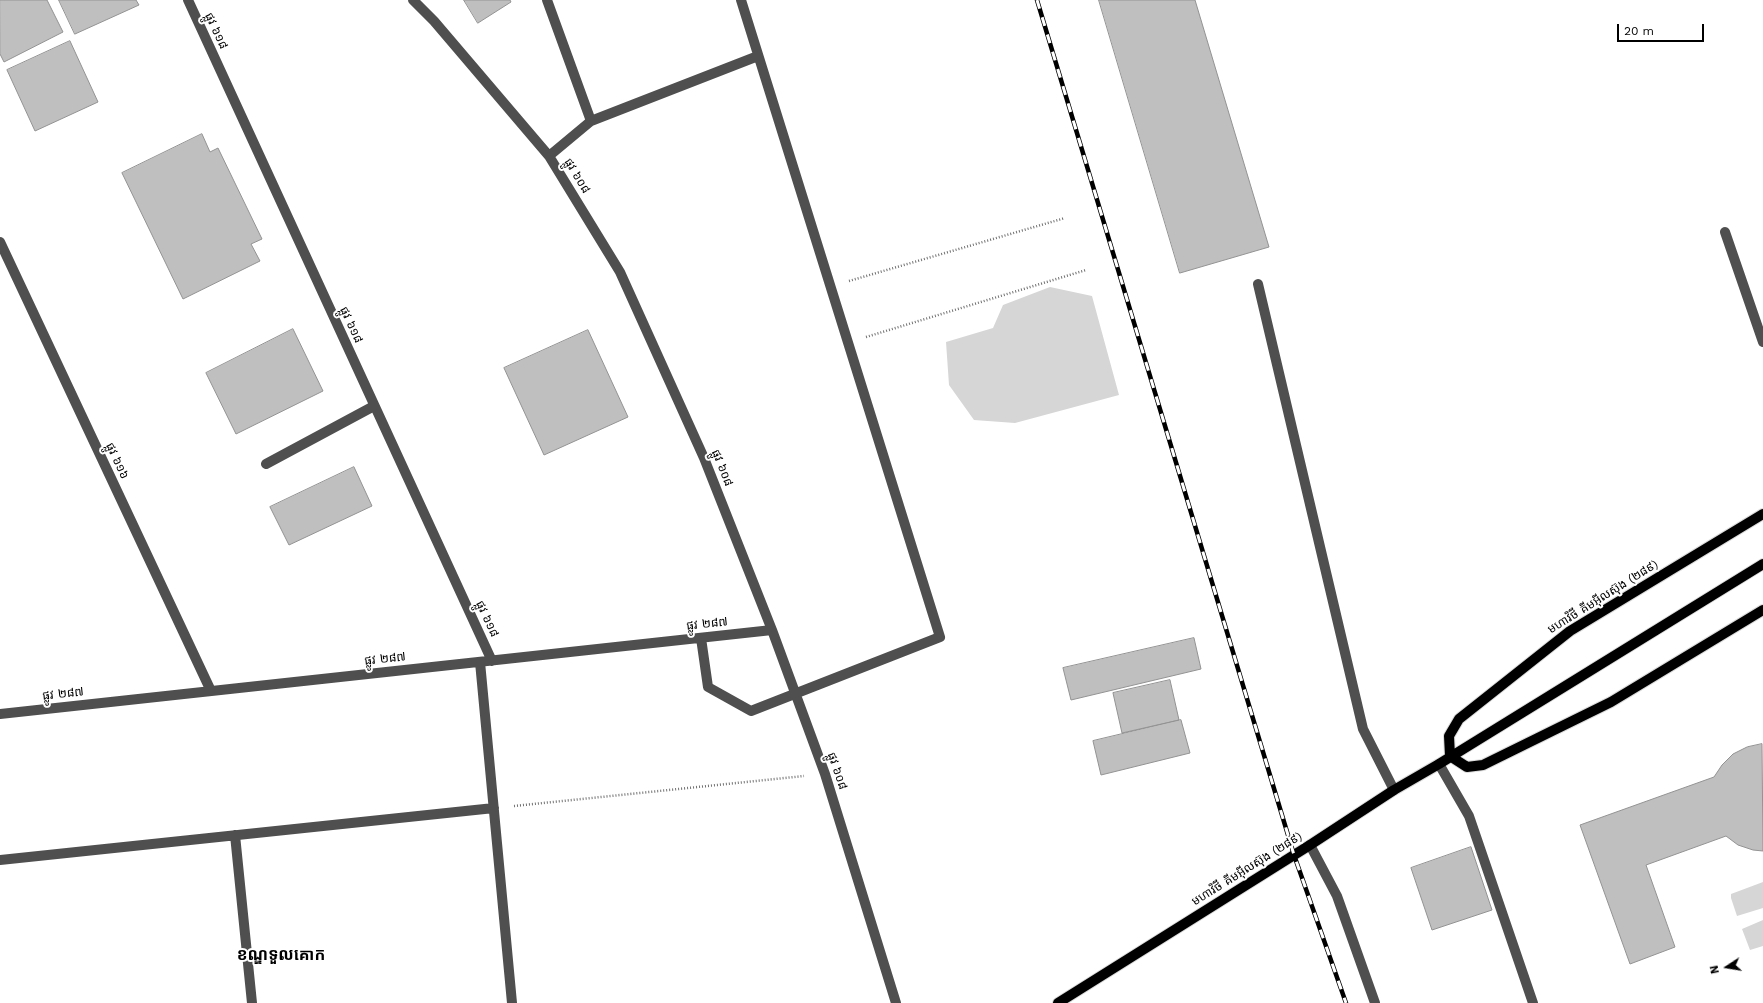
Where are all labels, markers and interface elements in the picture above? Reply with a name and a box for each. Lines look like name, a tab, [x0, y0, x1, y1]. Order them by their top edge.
street label: ផ្លូវ ៦១៨	[201, 11, 231, 51]
scale bar	[1619, 16, 1706, 42]
text: 20 m	[1624, 24, 1654, 38]
street label: ផ្លូវ ៦០៨	[561, 156, 593, 196]
street label: ផ្លូវ ៦១៨	[336, 305, 366, 345]
street label: ផ្លូវ ៦១៦	[102, 441, 132, 481]
street label: ផ្លូវ ៦០៨	[708, 447, 736, 489]
street label: មហាវិថី គីមអ៊ីលស៊ុង (២៨៩)	[1545, 557, 1661, 637]
street label: ផ្លូវ ៦១៨	[472, 599, 502, 639]
street label: ផ្លូវ ២៨៧	[686, 615, 728, 633]
street label: ផ្លូវ ២៨៧	[364, 650, 406, 668]
street label: ផ្លូវ ២៨៧	[42, 685, 84, 703]
street label: ផ្លូវ ៦០៨	[824, 750, 850, 792]
street label: មហាវិថី គីមអ៊ីលស៊ុង (២៨៩)	[1189, 829, 1305, 909]
district label: ខណ្ឌទួលគោក	[237, 945, 325, 965]
north arrow	[1707, 947, 1747, 987]
text: N	[1708, 964, 1722, 975]

